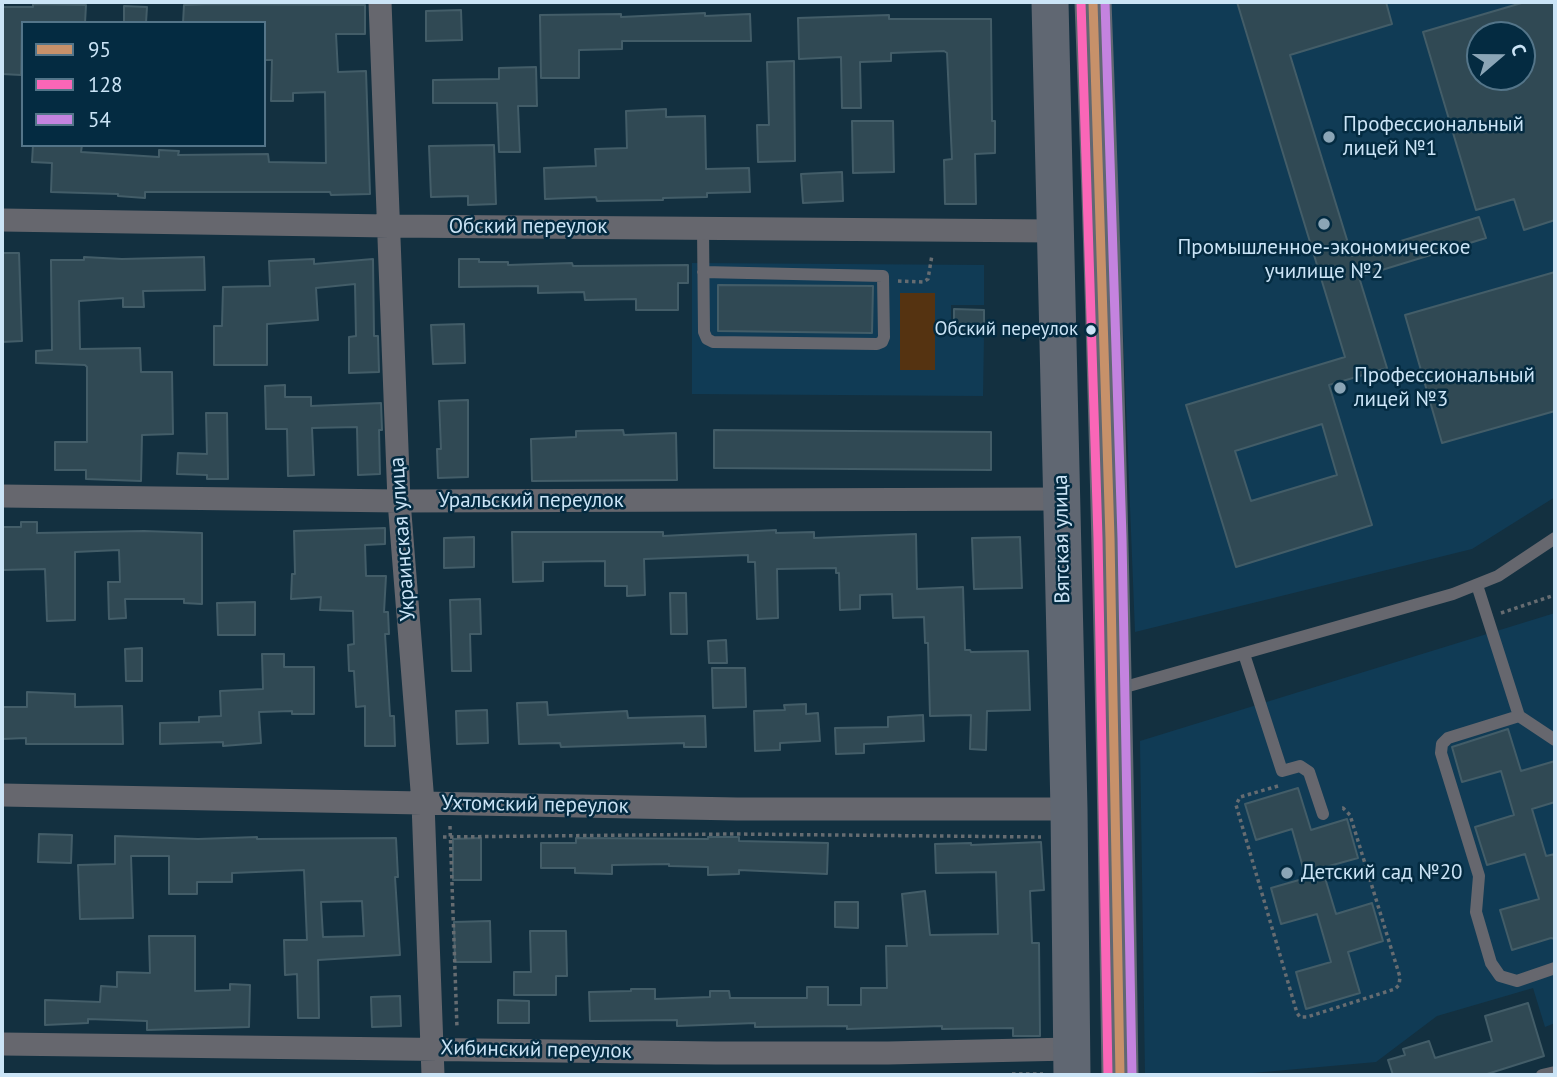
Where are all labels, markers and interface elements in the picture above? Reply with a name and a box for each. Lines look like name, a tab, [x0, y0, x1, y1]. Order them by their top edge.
legend	[21, 21, 266, 147]
north arrow	[1466, 21, 1536, 91]
text: 95	[88, 36, 111, 63]
text: С	[1506, 40, 1532, 59]
text: 128	[88, 71, 122, 98]
text: 54	[88, 106, 111, 133]
place label: Профессиональный лицей №1	[1343, 112, 1524, 162]
marker: Профессиональный лицей №1	[1321, 129, 1337, 145]
street label: Обский переулок	[449, 214, 607, 240]
marker: Промышленное-экономическое училище №2	[1316, 216, 1332, 232]
place label: Промышленное-экономическое училище №2	[1177, 235, 1471, 285]
place label: Обский переулок	[935, 319, 1078, 341]
marker: Обский переулок	[1084, 323, 1098, 337]
place label: Профессиональный лицей №3	[1354, 363, 1535, 413]
marker: Профессиональный лицей №3	[1332, 380, 1348, 396]
street label: Украинская улица	[385, 456, 421, 622]
street label: Вятская улица	[1048, 474, 1076, 604]
street label: Уральский переулок	[438, 488, 624, 514]
street label: Ухтомский переулок	[441, 791, 629, 819]
place label: Детский сад №20	[1301, 860, 1463, 886]
marker: Детский сад №20	[1279, 865, 1295, 881]
street label: Хибинский переулок	[440, 1036, 632, 1064]

